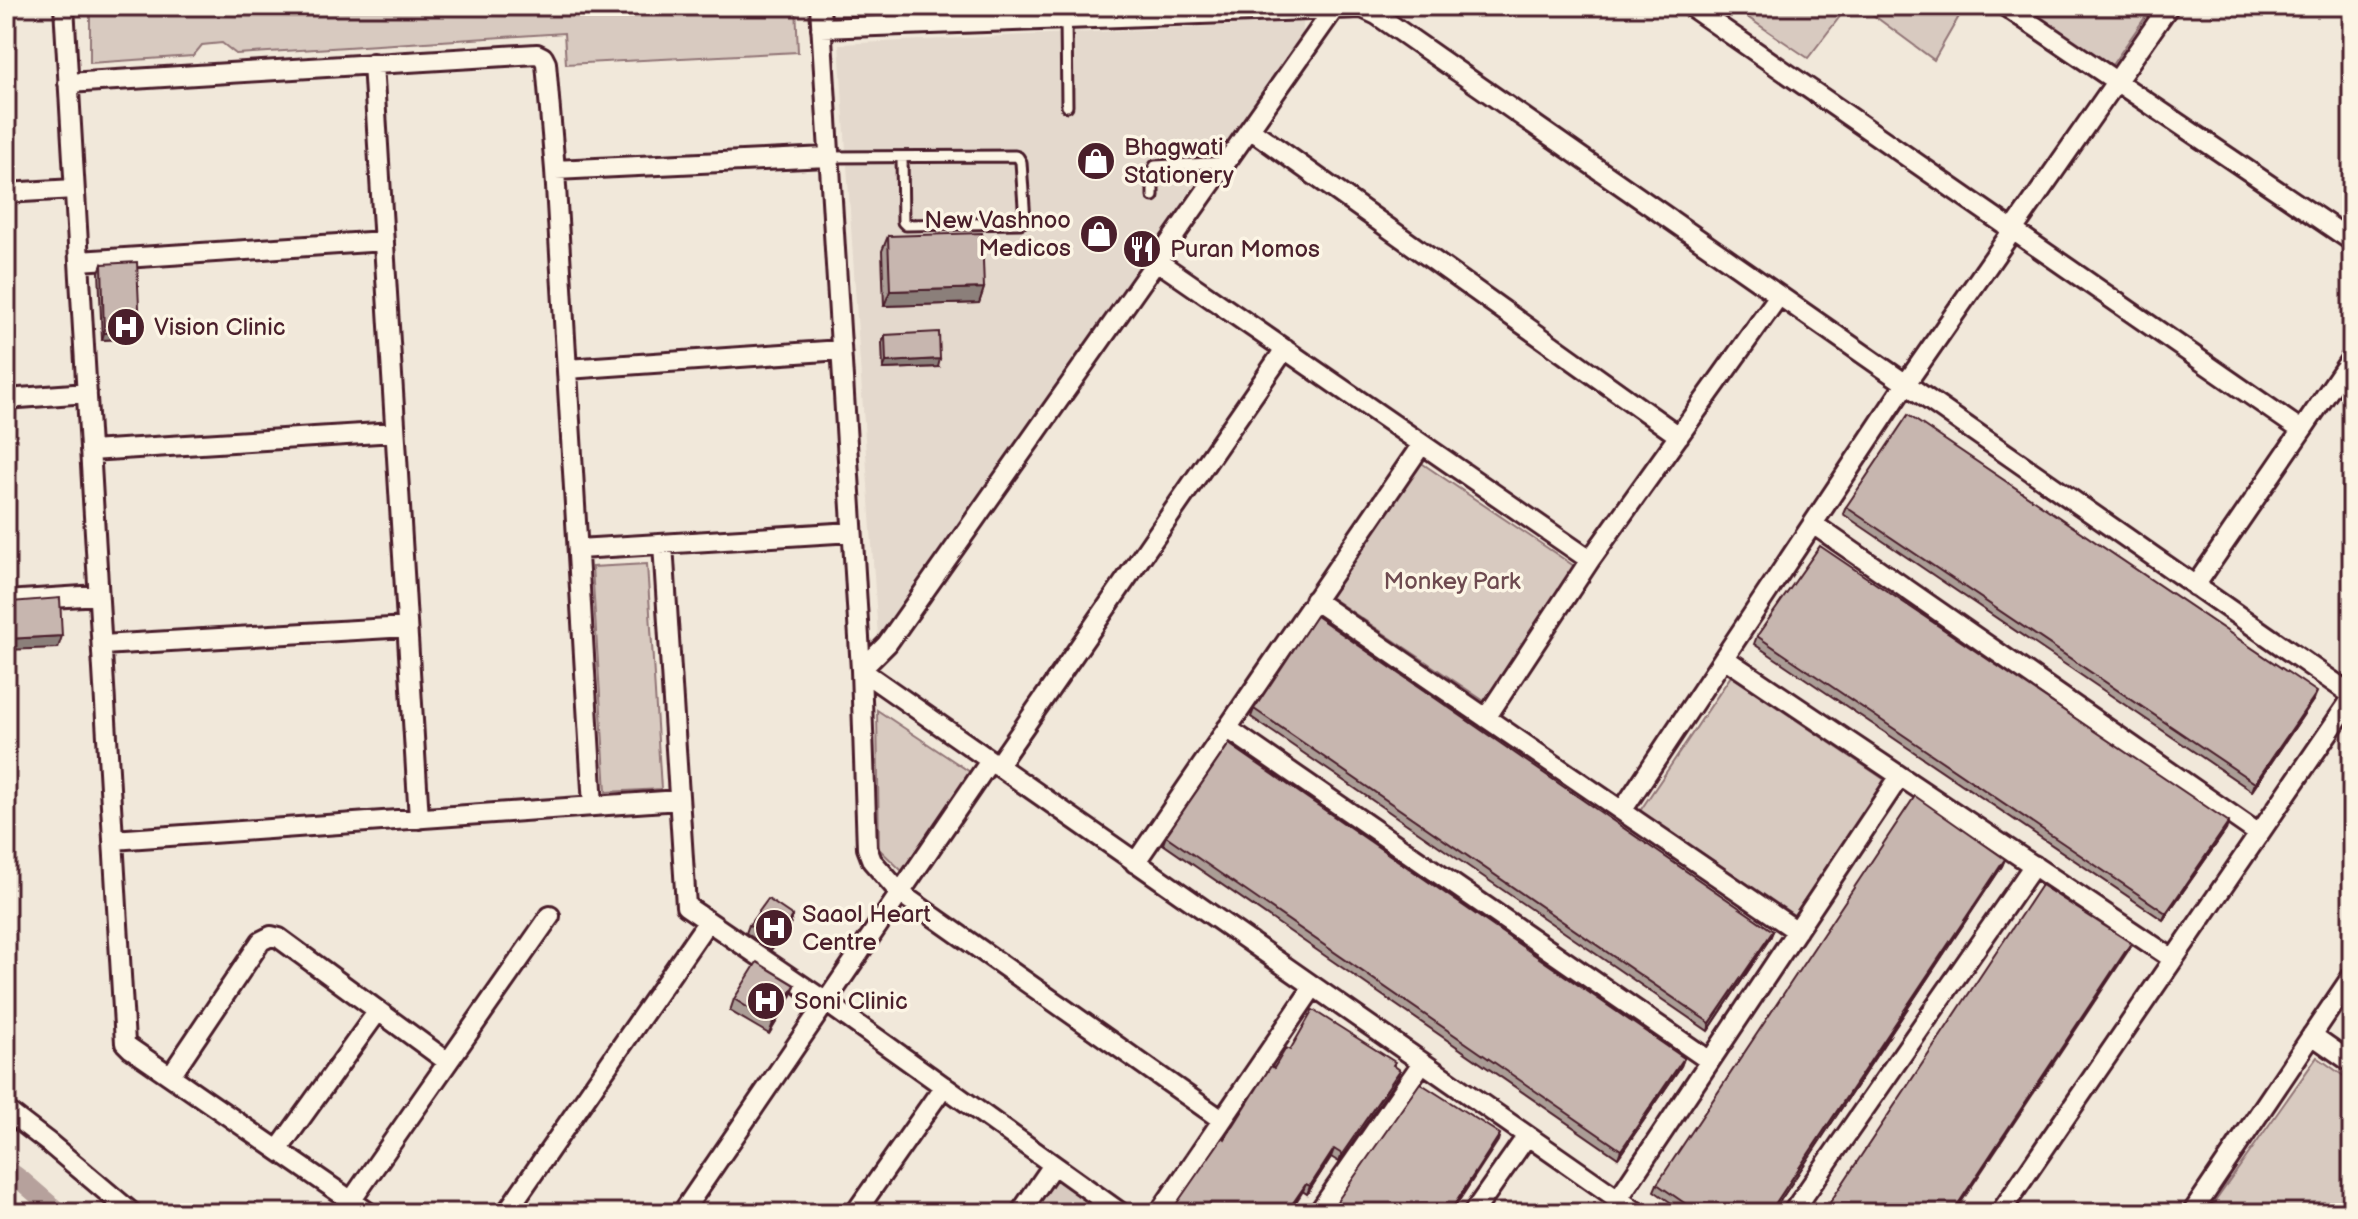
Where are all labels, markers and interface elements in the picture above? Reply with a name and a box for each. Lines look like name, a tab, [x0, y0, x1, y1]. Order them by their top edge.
place label: Bhagwati Stationery	[1124, 133, 1234, 190]
shop icon: Bhagwati Stationery	[1075, 140, 1117, 182]
place label: New Vashnoo Medicos	[924, 206, 1071, 263]
shop icon: New Vashnoo Medicos	[1078, 213, 1120, 255]
restaurant icon: Puran Momos	[1121, 228, 1163, 270]
place label: Puran Momos	[1170, 235, 1320, 264]
hospital icon: Vision Clinic	[105, 306, 147, 348]
place label: Vision Clinic	[154, 313, 286, 342]
park label: Monkey Park	[1383, 567, 1521, 596]
place label: Saaol Heart Centre	[802, 900, 931, 957]
hospital icon: Saaol Heart Centre	[753, 907, 795, 949]
hospital icon: Soni Clinic	[745, 980, 787, 1022]
place label: Soni Clinic	[794, 987, 908, 1016]

